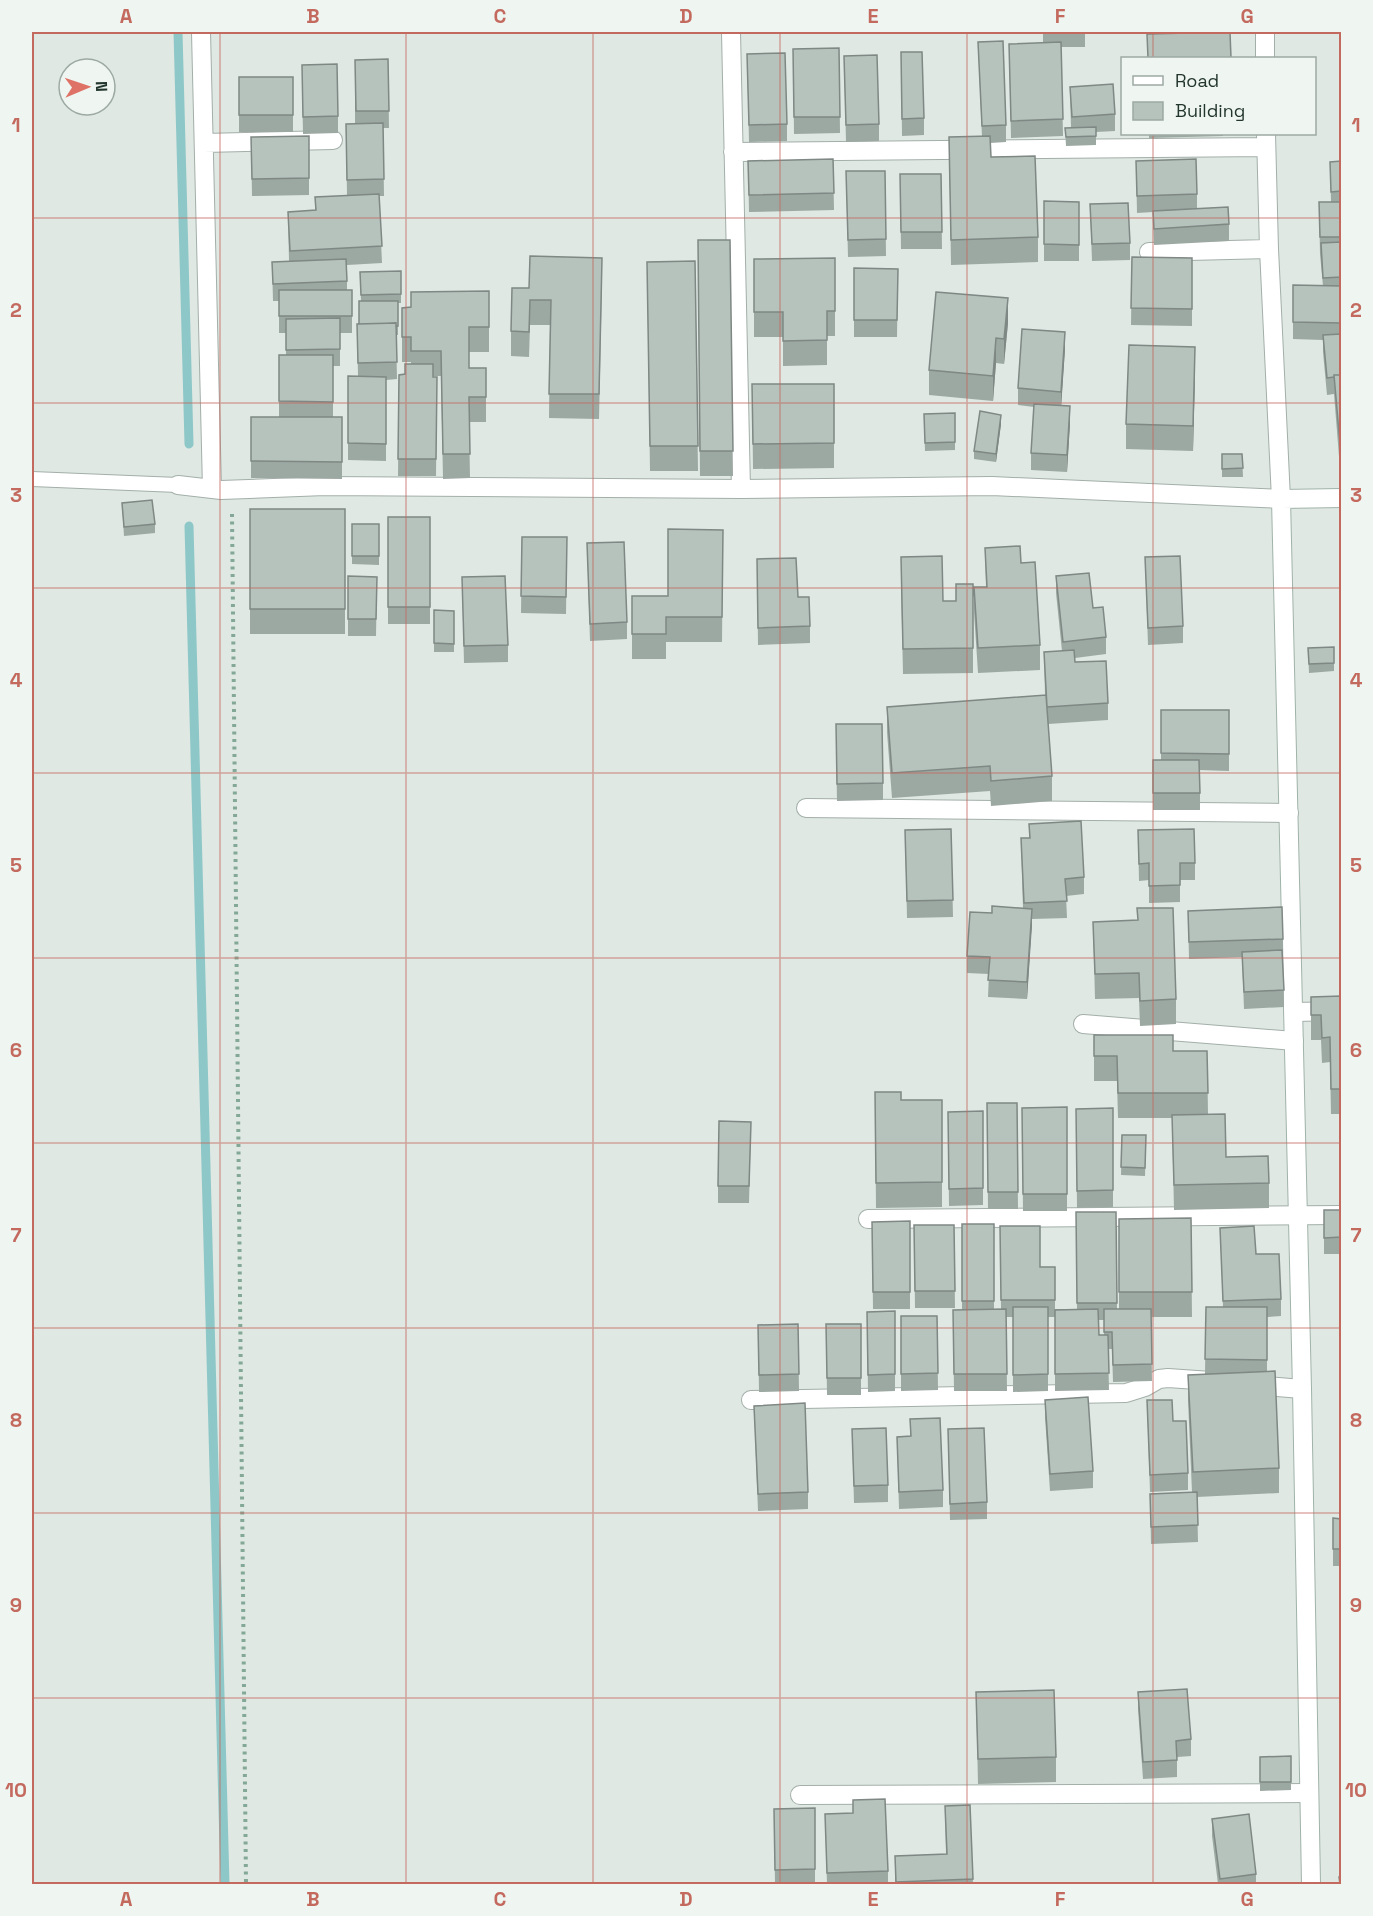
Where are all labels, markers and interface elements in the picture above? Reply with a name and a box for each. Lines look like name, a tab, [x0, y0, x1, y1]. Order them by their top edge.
text: A	[120, 3, 133, 29]
text: B	[306, 3, 320, 29]
text: C	[494, 3, 507, 29]
text: D	[679, 3, 693, 29]
text: E	[867, 3, 879, 29]
text: F	[1055, 3, 1066, 29]
text: G	[1240, 3, 1254, 29]
north arrow	[57, 57, 117, 117]
legend	[1121, 57, 1316, 135]
text: Road	[1175, 69, 1219, 92]
text: N	[91, 81, 112, 92]
text: Building	[1175, 99, 1245, 122]
text: 1	[11, 112, 21, 138]
text: 1	[1351, 112, 1361, 138]
text: 2	[10, 297, 22, 323]
text: 2	[1350, 297, 1362, 323]
text: 3	[10, 482, 22, 508]
text: 3	[1350, 482, 1362, 508]
text: 4	[10, 667, 23, 693]
text: 4	[1350, 667, 1363, 693]
text: 5	[10, 852, 22, 878]
text: 5	[1350, 852, 1362, 878]
text: 6	[10, 1037, 22, 1063]
text: 6	[1350, 1037, 1362, 1063]
text: 7	[10, 1222, 22, 1248]
text: 7	[1350, 1222, 1362, 1248]
text: 8	[10, 1407, 22, 1433]
text: 8	[1350, 1407, 1362, 1433]
text: 9	[10, 1592, 22, 1618]
text: 9	[1350, 1592, 1362, 1618]
text: 10	[5, 1777, 27, 1803]
text: 10	[1345, 1777, 1367, 1803]
text: A	[120, 1886, 133, 1912]
text: B	[306, 1886, 320, 1912]
text: C	[494, 1886, 507, 1912]
text: D	[679, 1886, 693, 1912]
text: E	[867, 1886, 879, 1912]
text: F	[1055, 1886, 1066, 1912]
text: G	[1240, 1886, 1254, 1912]

